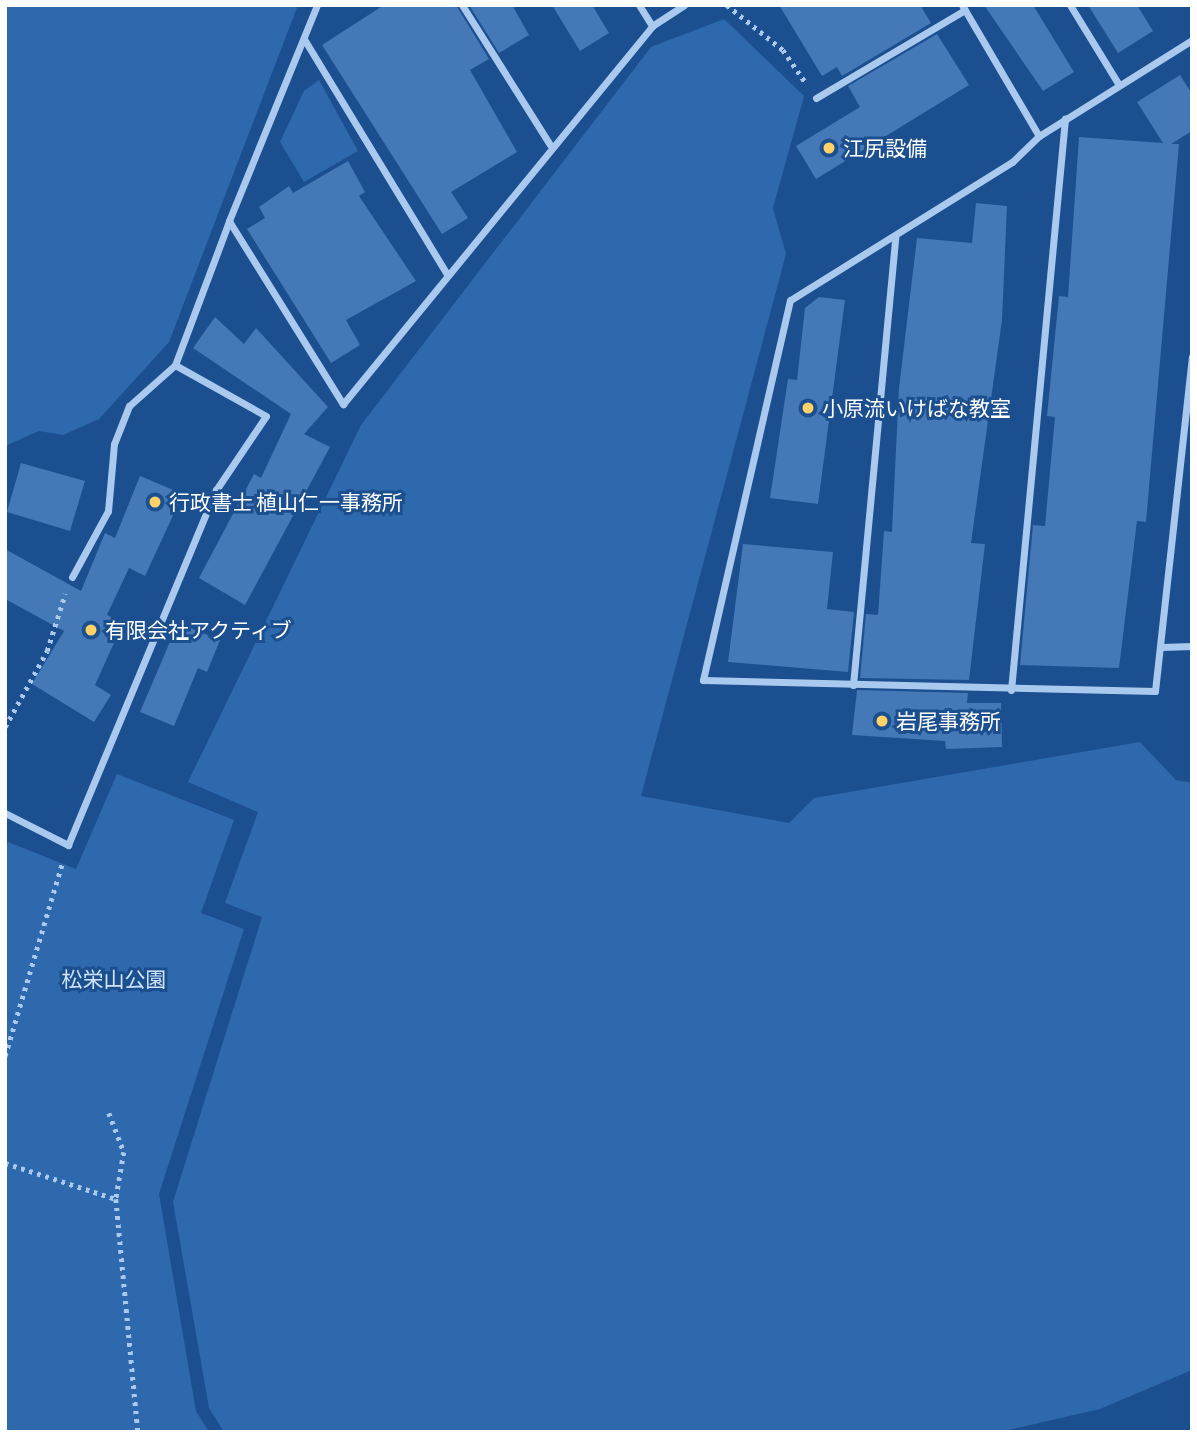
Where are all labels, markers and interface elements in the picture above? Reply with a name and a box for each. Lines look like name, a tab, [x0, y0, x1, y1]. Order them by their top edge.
place label: 江尻設備	[843, 135, 927, 161]
marker: 江尻設備	[821, 140, 837, 156]
place label: 小原流いけばな教室	[822, 395, 1011, 421]
marker: 小原流いけばな教室	[800, 400, 816, 416]
place label: 行政書士 植山仁一事務所	[169, 489, 403, 515]
marker: 行政書士 植山仁一事務所	[147, 494, 163, 510]
place label: 有限会社アクティブ	[105, 617, 294, 643]
marker: 有限会社アクティブ	[83, 622, 99, 638]
place label: 岩尾事務所	[896, 708, 1001, 734]
marker: 岩尾事務所	[874, 713, 890, 729]
park label: 松栄山公園	[62, 966, 166, 992]

